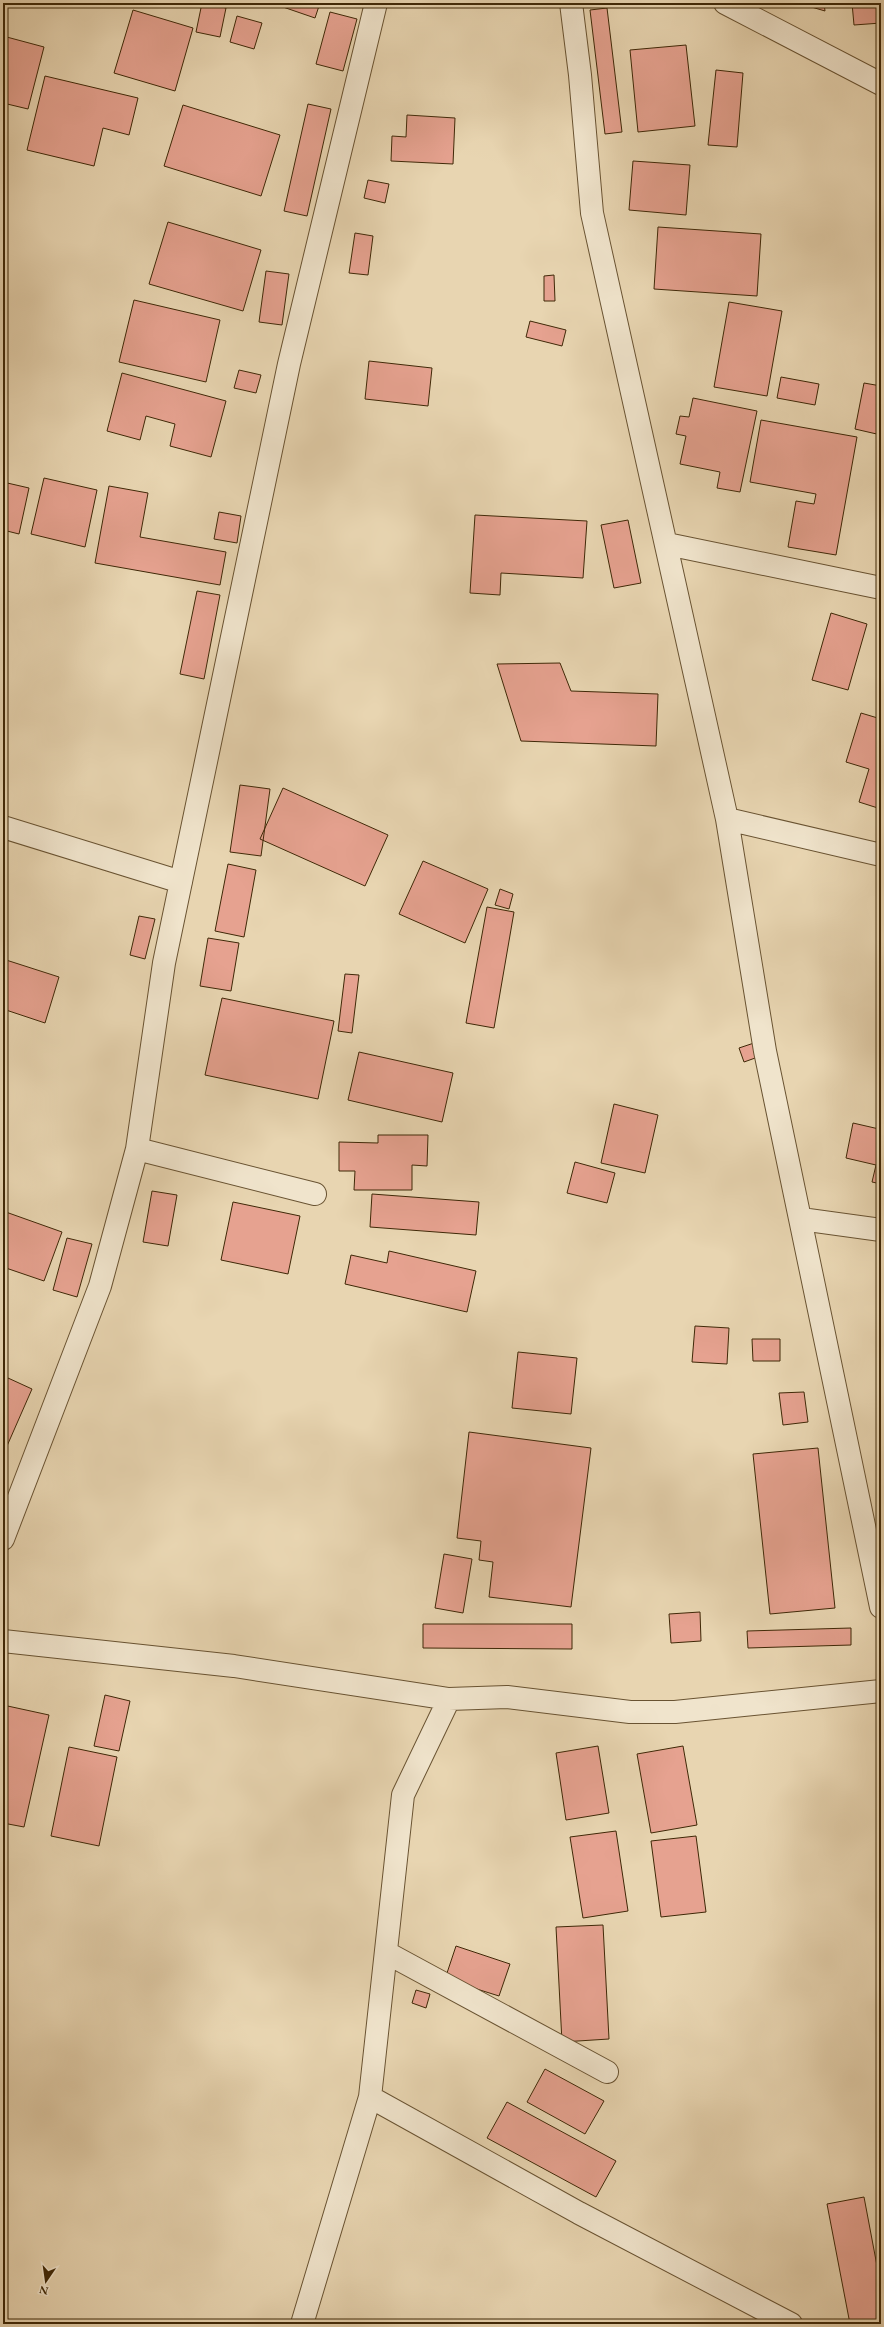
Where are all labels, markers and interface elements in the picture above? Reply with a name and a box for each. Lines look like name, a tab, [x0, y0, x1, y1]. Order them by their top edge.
north arrow	[26, 2261, 66, 2301]
text: N	[38, 2283, 50, 2299]

